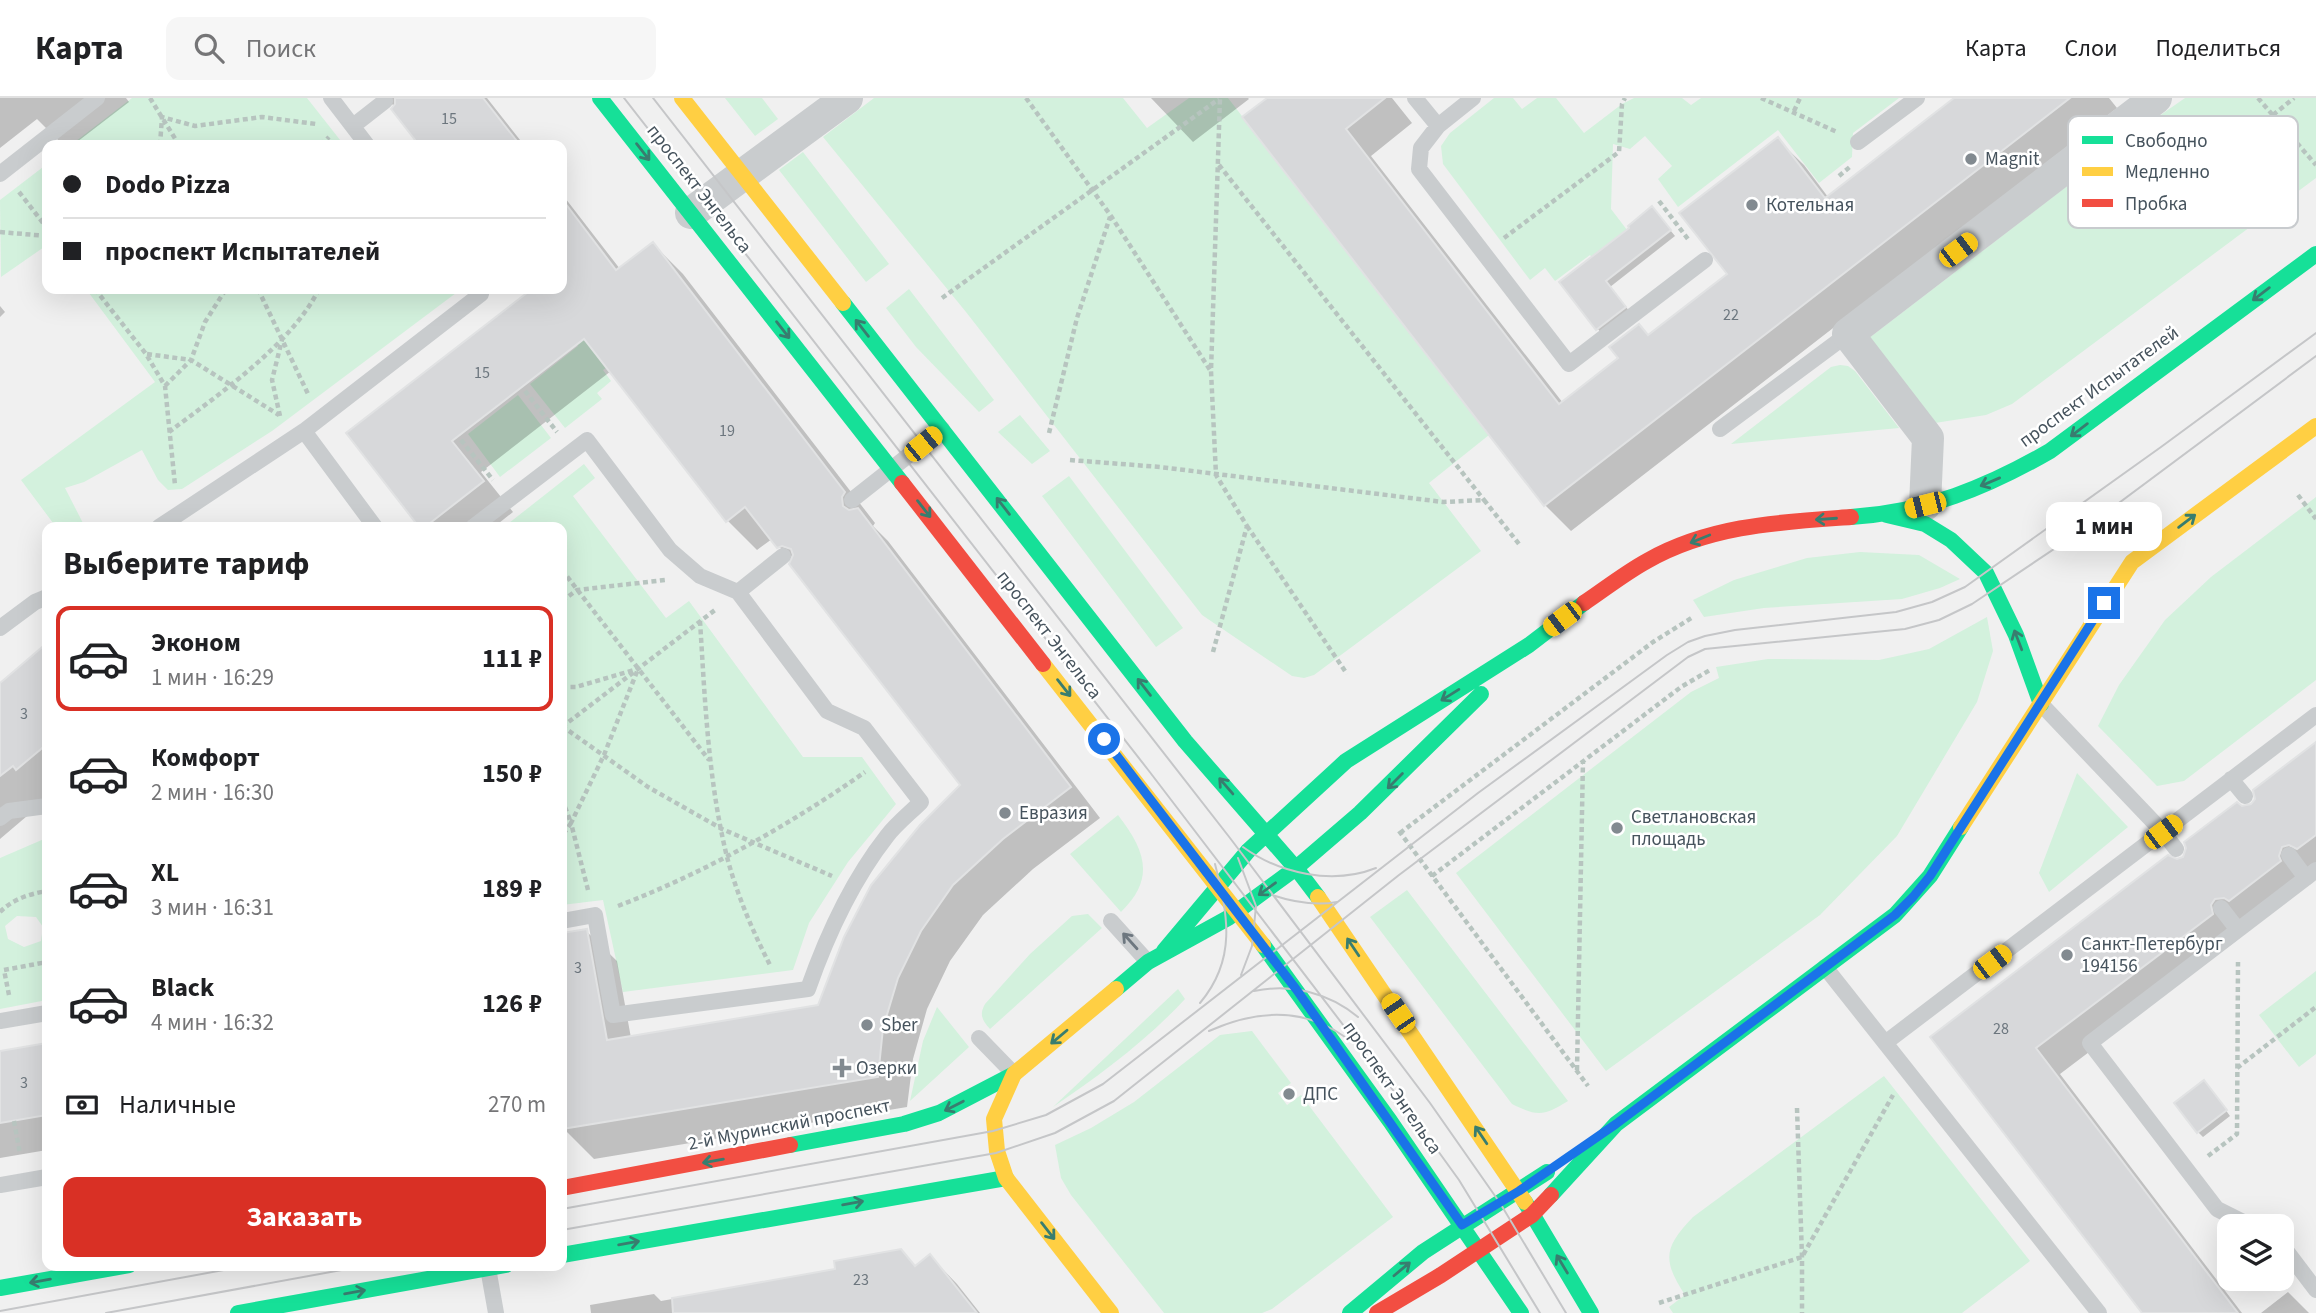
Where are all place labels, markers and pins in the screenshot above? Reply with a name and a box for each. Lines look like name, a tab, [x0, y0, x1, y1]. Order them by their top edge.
place label: Magnit	[1985, 146, 2040, 173]
marker: Magnit	[1963, 151, 1979, 167]
place label: Котельная	[1766, 192, 1854, 219]
marker: Котельная	[1744, 197, 1760, 213]
place label: Евразия	[1019, 800, 1088, 827]
place label: Светлановская площадь	[1631, 804, 1756, 853]
marker: Евразия	[997, 805, 1013, 821]
marker: Светлановская площадь	[1609, 820, 1625, 836]
place label: Санкт-Петербург 194156	[2081, 931, 2223, 980]
marker: Санкт-Петербург 194156	[2059, 947, 2075, 963]
place label: Sber	[881, 1012, 918, 1039]
marker: Sber	[859, 1017, 875, 1033]
place label: Озерки	[856, 1055, 917, 1082]
marker: Озерки	[834, 1060, 850, 1076]
place label: ДПС	[1303, 1081, 1338, 1108]
marker: ДПС	[1281, 1086, 1297, 1102]

